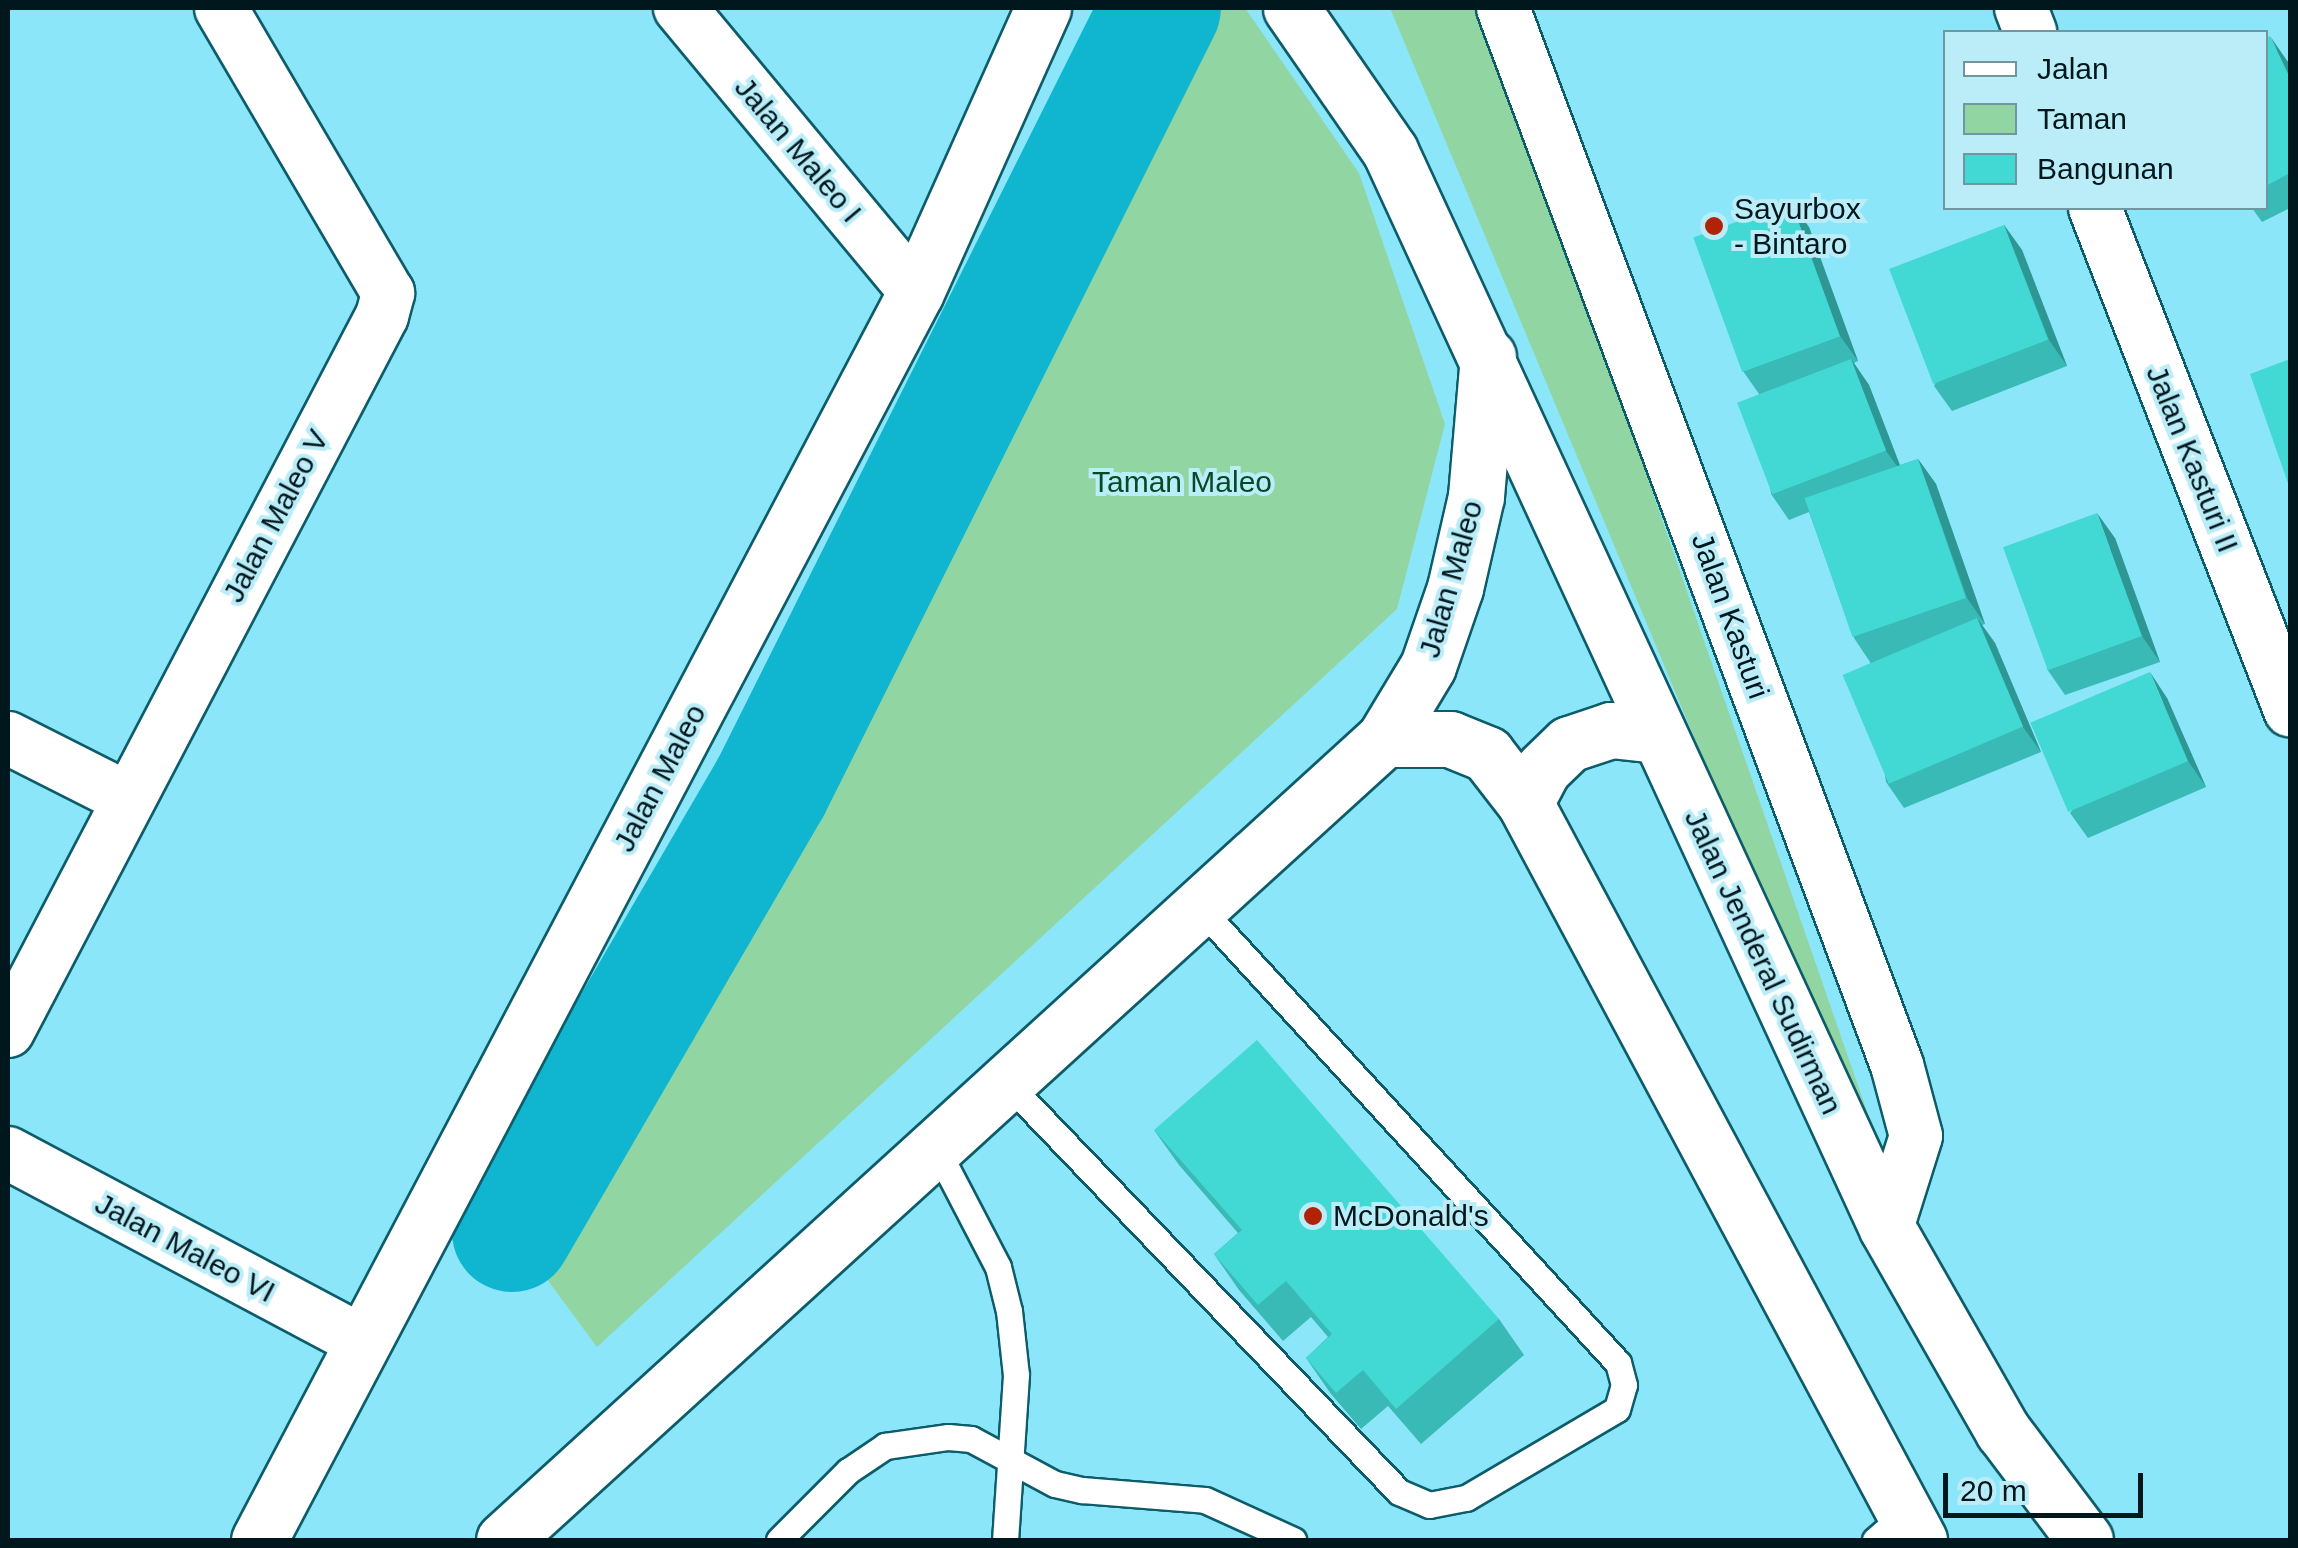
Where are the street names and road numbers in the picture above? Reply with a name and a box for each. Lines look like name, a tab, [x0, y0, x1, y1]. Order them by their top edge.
street label: Jalan Maleo I	[727, 70, 869, 230]
street label: Jalan Kasturi II	[2138, 360, 2246, 558]
street label: Jalan Maleo V	[215, 424, 337, 608]
street label: Jalan Maleo	[1411, 496, 1491, 662]
street label: Jalan Kasturi	[1683, 528, 1777, 704]
street label: Jalan Maleo	[606, 698, 714, 858]
street label: Jalan Jenderal Sudirman	[1677, 804, 1849, 1120]
street label: Jalan Maleo VI	[89, 1186, 281, 1310]

